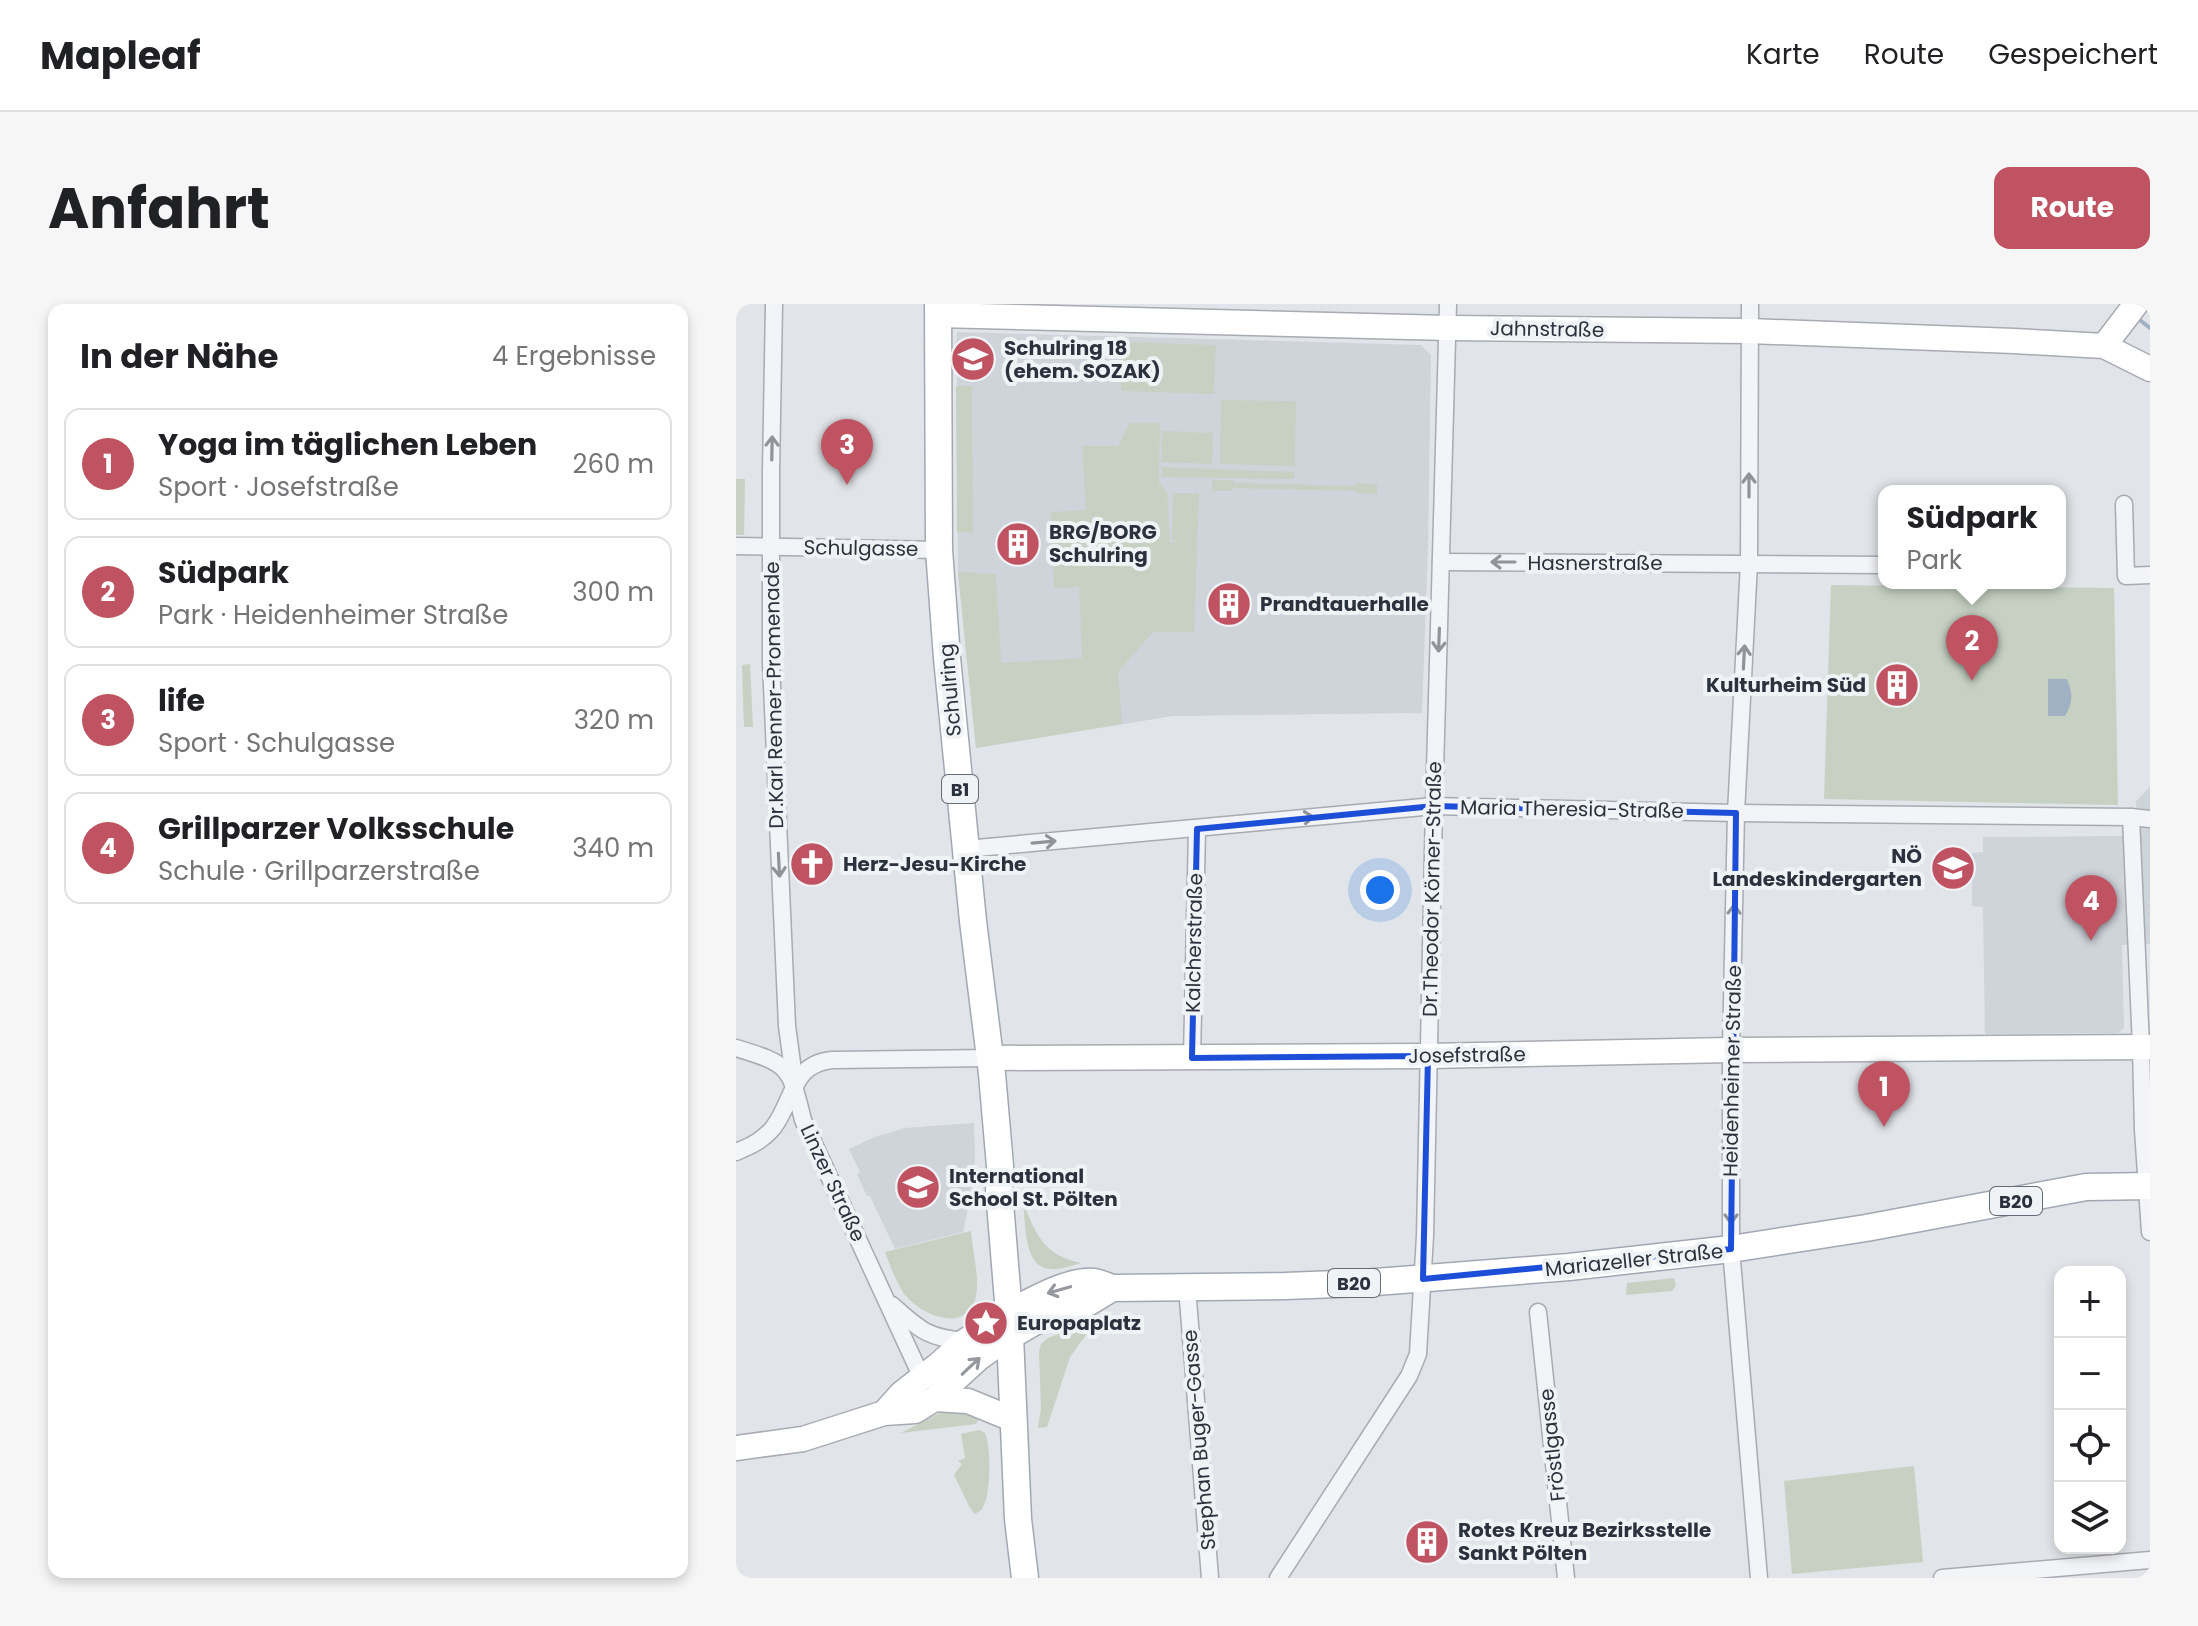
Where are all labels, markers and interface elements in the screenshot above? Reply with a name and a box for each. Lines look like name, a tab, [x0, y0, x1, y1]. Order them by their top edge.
text: Mapleaf	[40, 29, 201, 82]
text: Karte	[1746, 35, 1820, 74]
text: Route	[1864, 35, 1944, 74]
text: Gespeichert	[1988, 35, 2158, 74]
button: Route	[1994, 167, 2150, 249]
text: Anfahrt	[48, 169, 270, 248]
street label: Jahnstraße	[1490, 314, 1604, 344]
text: In der Nähe	[80, 332, 278, 380]
place label: Schulring 18 (ehem. SOZAK)	[1004, 334, 1161, 385]
school or university icon: Schulring 18 (ehem. SOZAK)	[949, 335, 997, 383]
text: 4 Ergebnisse	[492, 338, 656, 374]
pin: 3	[821, 419, 873, 485]
text: Yoga im täglichen Leben	[158, 423, 537, 466]
one-way arrow	[764, 435, 779, 462]
text: 1	[103, 446, 113, 482]
text: 260 m	[572, 446, 654, 482]
text: Sport · Josefstraße	[158, 469, 399, 505]
one-way arrow	[1741, 472, 1757, 499]
popup	[1878, 485, 2066, 589]
text: Südpark	[1906, 496, 2038, 539]
place label: BRG/BORG Schulring	[1049, 518, 1157, 569]
building icon: BRG/BORG Schulring	[994, 520, 1042, 568]
street label: Schulgasse	[803, 533, 919, 563]
text: Park	[1906, 542, 1962, 578]
street label: Hasnerstraße	[1527, 549, 1663, 577]
text: Südpark	[158, 551, 289, 594]
one-way arrow	[1490, 554, 1517, 570]
street label: Dr.Karl Renner-Promenade	[758, 561, 790, 829]
text: 2	[101, 574, 115, 610]
text: 300 m	[572, 574, 654, 610]
building icon: Prandtauerhalle	[1205, 580, 1253, 628]
place label: Prandtauerhalle	[1260, 590, 1429, 618]
text: Park · Heidenheimer Straße	[158, 597, 508, 633]
pin: 2	[1946, 615, 1998, 681]
one-way arrow	[1431, 626, 1446, 653]
street label: Schulring	[932, 642, 968, 738]
one-way arrow	[1737, 644, 1752, 671]
building icon: Kulturheim Süd	[1873, 661, 1921, 709]
place label: Kulturheim Süd	[1706, 671, 1866, 699]
text: life	[158, 679, 205, 722]
text: 3	[100, 702, 116, 738]
text: 320 m	[574, 702, 654, 738]
text: Sport · Schulgasse	[158, 725, 395, 761]
street label: Dr.Theodor Körner-Straße	[1416, 761, 1448, 1017]
road number: B1	[942, 775, 978, 803]
street label: Maria Theresia-Straße	[1460, 793, 1684, 825]
text: Grillparzer Volksschule	[158, 807, 514, 850]
one-way arrow	[1288, 811, 1315, 826]
text: 4	[99, 830, 117, 866]
text: 340 m	[572, 830, 654, 866]
one-way arrow	[1030, 834, 1056, 849]
church icon: Herz-Jesu-Kirche	[788, 840, 836, 888]
place label: NÖ Landeskindergarten	[1713, 842, 1922, 893]
school or university icon: NÖ Landeskindergarten	[1929, 844, 1977, 892]
place label: Herz-Jesu-Kirche	[843, 850, 1026, 878]
one-way arrow	[771, 851, 786, 878]
text: Schule · Grillparzerstraße	[158, 853, 480, 889]
your location	[1360, 870, 1400, 910]
street label: Kalcherstraße	[1179, 873, 1209, 1013]
pin: 4	[2065, 875, 2117, 941]
one-way arrow	[1726, 903, 1742, 930]
street label: Heidenheimer Straße	[1716, 965, 1748, 1177]
street label: Josefstraße	[1408, 1040, 1526, 1070]
pin: 1	[1858, 1061, 1910, 1127]
street label: Linzer Straße	[794, 1120, 872, 1246]
place label: International School St. Pölten	[949, 1162, 1118, 1213]
school or university icon: International School St. Pölten	[894, 1163, 942, 1211]
road number: B20	[1990, 1187, 2042, 1215]
one-way arrow	[1723, 1198, 1739, 1225]
street label: Mariazeller Straße	[1543, 1237, 1725, 1283]
map controls	[2054, 1266, 2126, 1554]
button: +	[2054, 1266, 2126, 1338]
road number: B20	[1328, 1269, 1380, 1297]
one-way arrow	[1046, 1283, 1072, 1298]
place icon: Europaplatz	[962, 1299, 1010, 1347]
place label: Europaplatz	[1017, 1309, 1141, 1337]
street label: Stephan Buger-Gasse	[1175, 1329, 1223, 1551]
button: −	[2054, 1338, 2126, 1410]
one-way arrow	[961, 1356, 981, 1375]
street label: Fröstlgasse	[1532, 1387, 1572, 1503]
button: locate	[2054, 1410, 2126, 1482]
button: layers	[2054, 1482, 2126, 1554]
place label: Rotes Kreuz Bezirksstelle Sankt Pölten	[1458, 1516, 1711, 1567]
building icon: Rotes Kreuz Bezirksstelle Sankt Pölten	[1403, 1518, 1451, 1566]

